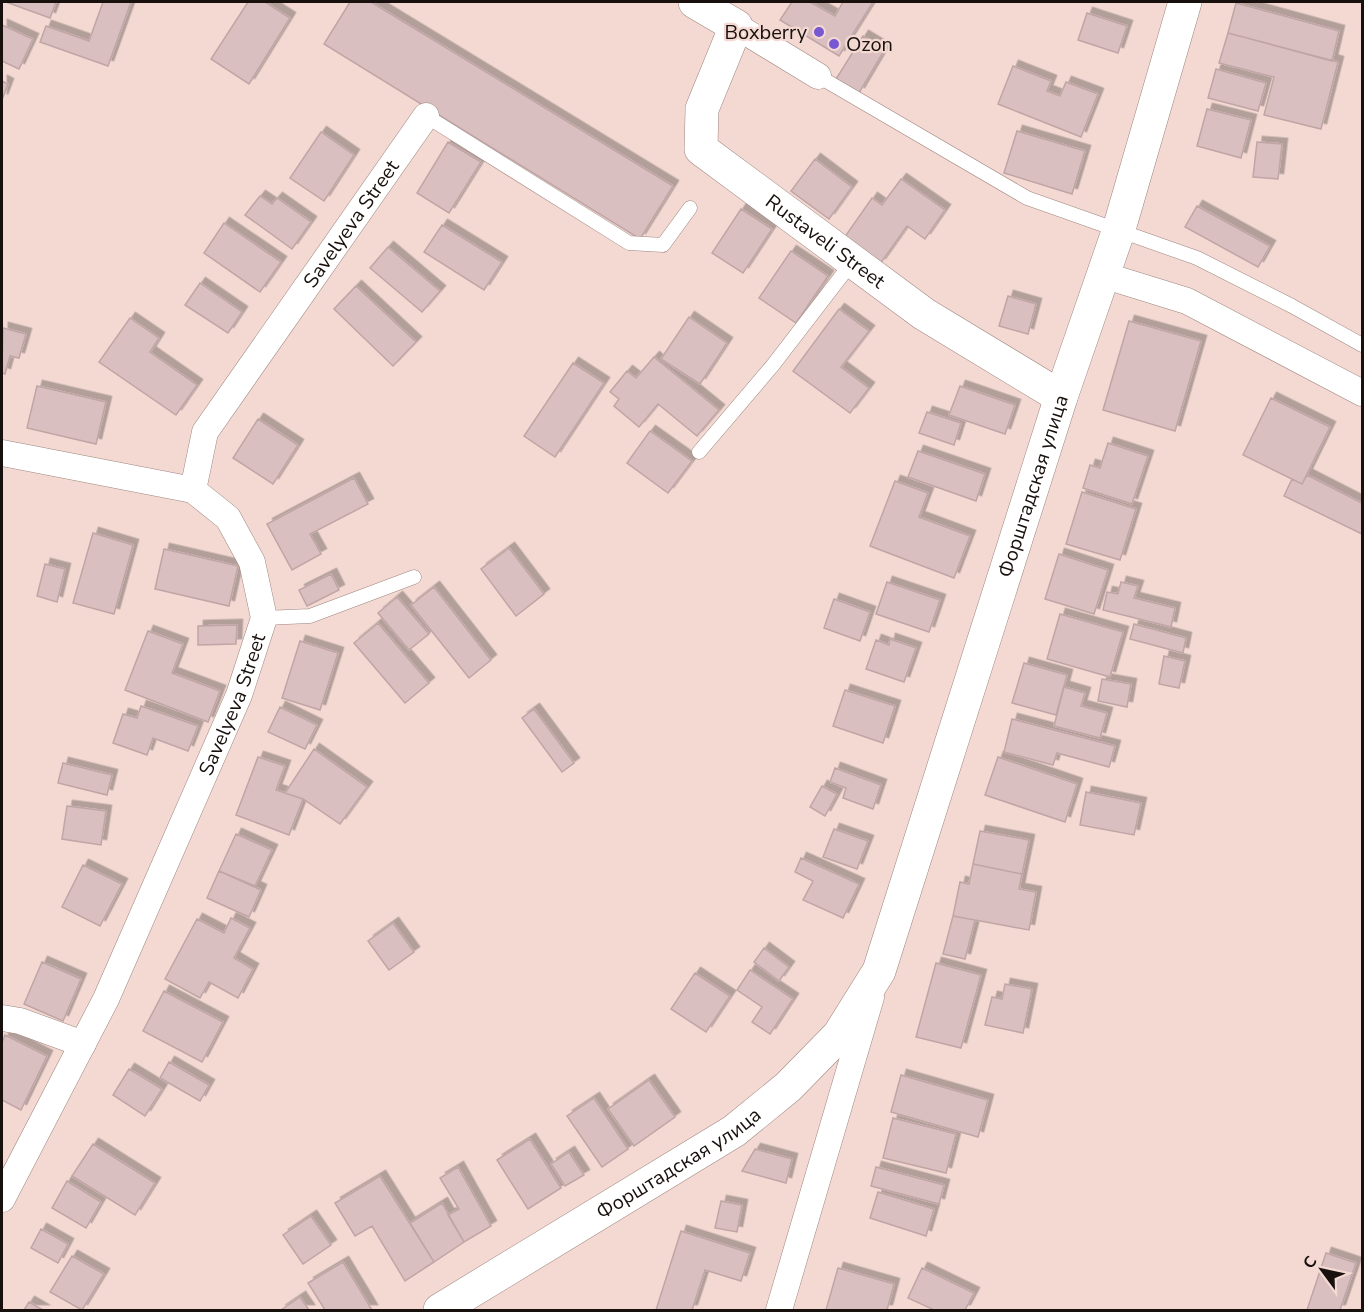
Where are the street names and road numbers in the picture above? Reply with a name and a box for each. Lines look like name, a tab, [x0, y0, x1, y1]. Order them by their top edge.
street label: Savelyeva Street	[297, 154, 406, 293]
street label: Rustaveli Street	[760, 188, 891, 295]
street label: Форштадская улица	[992, 391, 1075, 581]
street label: Savelyeva Street	[192, 629, 272, 780]
street label: Форштадская улица	[591, 1101, 767, 1226]

